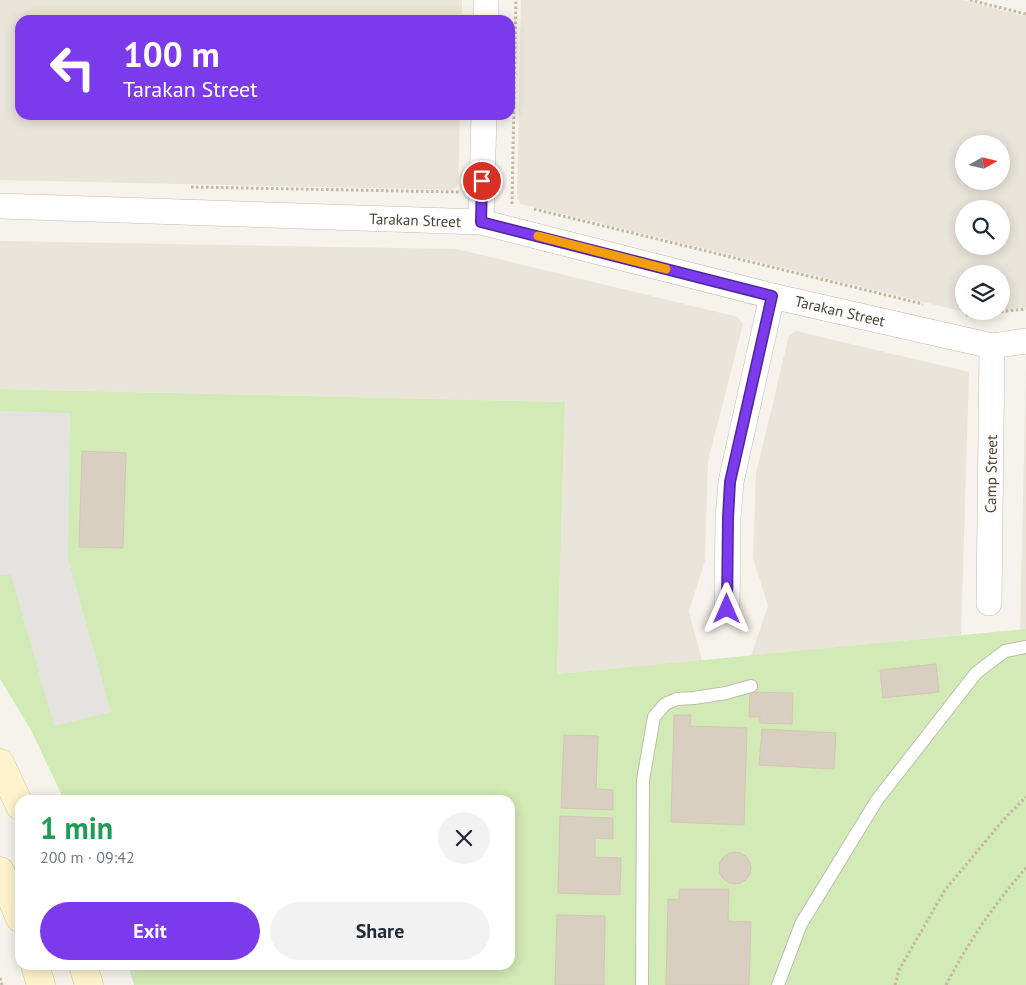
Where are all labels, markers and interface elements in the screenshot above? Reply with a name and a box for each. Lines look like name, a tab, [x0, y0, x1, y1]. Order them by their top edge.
text: 100 m	[123, 31, 220, 77]
icon: left	[40, 35, 105, 100]
text: Tarakan Street	[123, 75, 258, 103]
north arrow	[955, 135, 1010, 190]
map controls	[955, 135, 1010, 320]
pin	[461, 160, 503, 202]
icon: arrive	[468, 167, 496, 195]
button: search	[955, 200, 1010, 255]
street label: Tarakan Street	[369, 209, 461, 231]
button: layers	[955, 265, 1010, 320]
street label: Tarakan Street	[793, 291, 887, 331]
street label: Camp Street	[981, 435, 1001, 513]
position arrow	[700, 582, 752, 634]
text: 1 min	[40, 808, 113, 847]
button: close	[438, 812, 490, 864]
text: 200 m · 09:42	[40, 847, 135, 867]
button: Exit	[40, 902, 260, 960]
button: Share	[270, 902, 490, 960]

